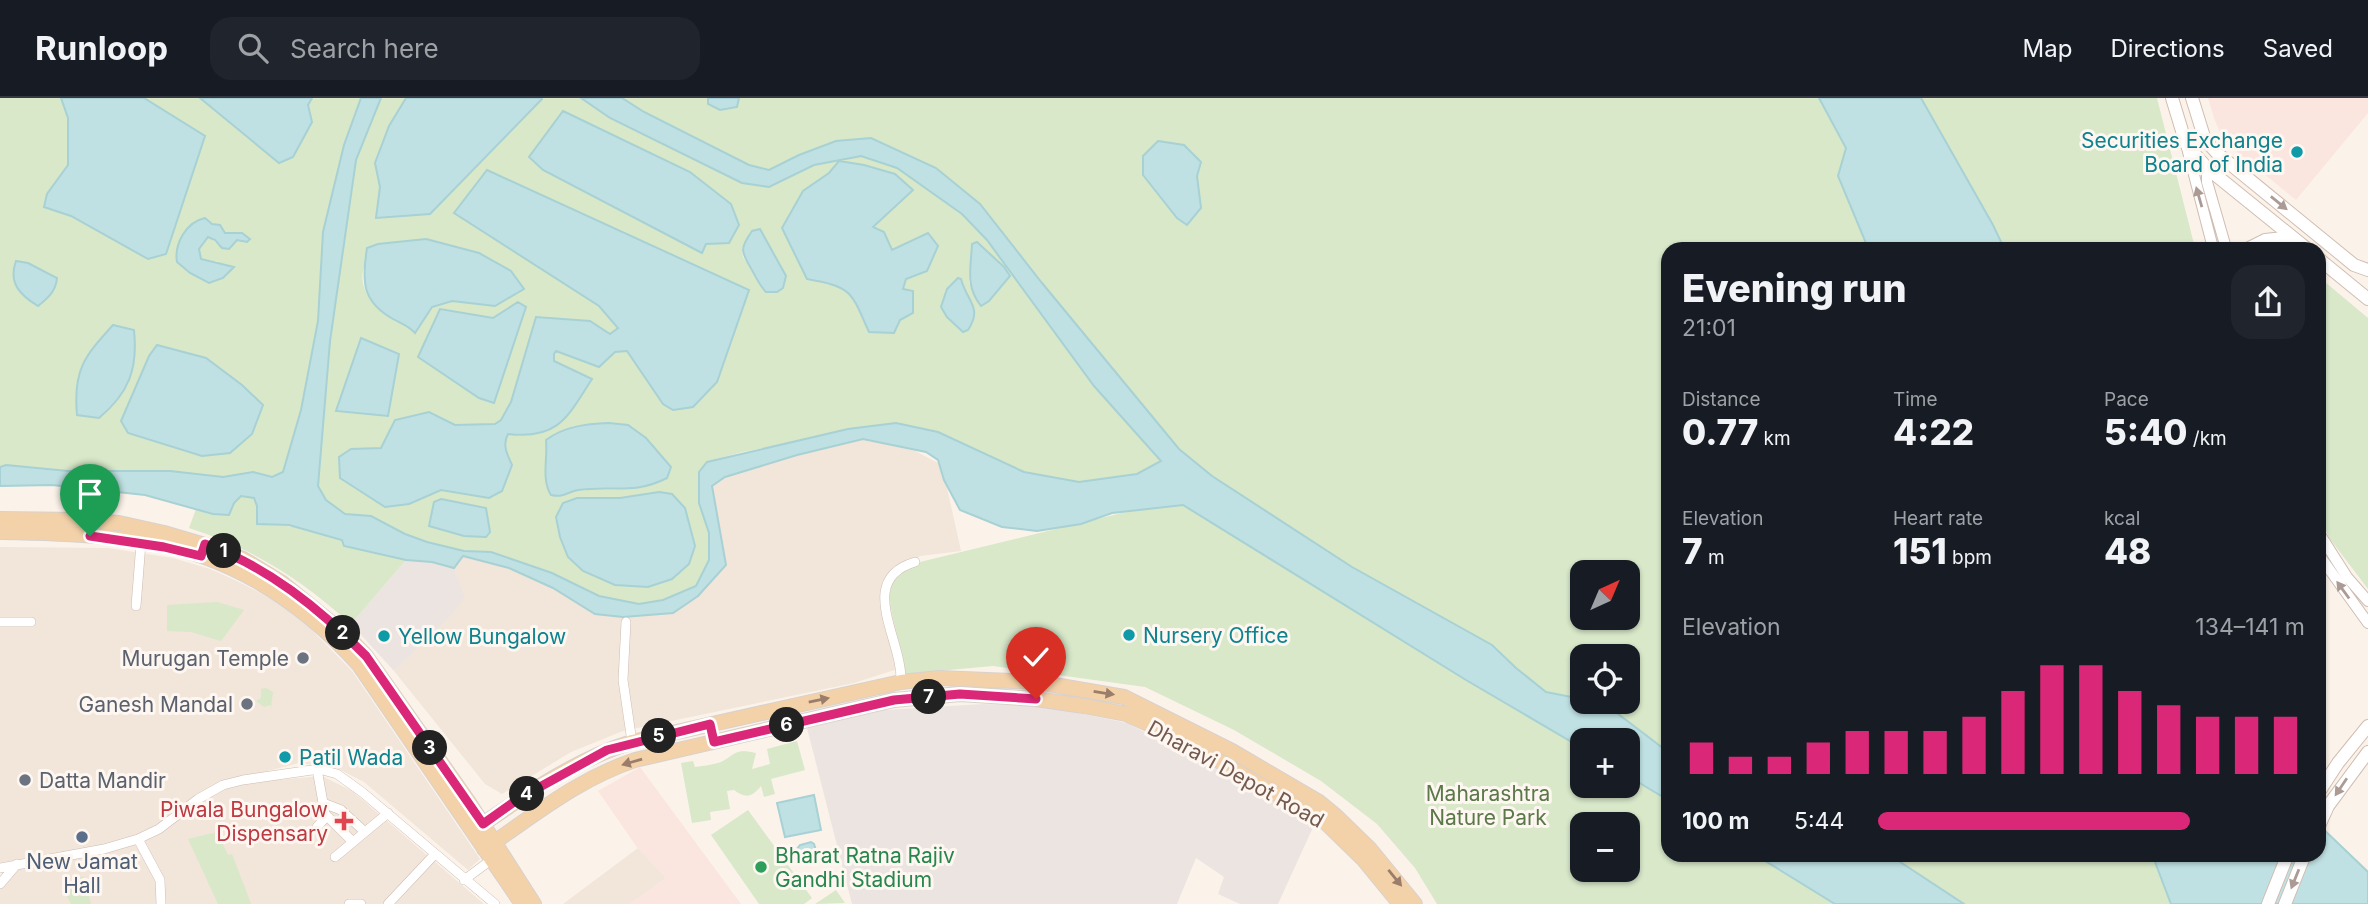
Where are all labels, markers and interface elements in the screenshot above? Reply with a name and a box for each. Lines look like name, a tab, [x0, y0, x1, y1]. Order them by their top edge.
search box	[210, 17, 700, 80]
text: Runloop	[35, 28, 168, 68]
icon: search	[234, 29, 272, 67]
text: Search here	[290, 33, 439, 64]
text: Map	[2023, 34, 2072, 63]
text: Directions	[2110, 34, 2225, 63]
text: Saved	[2263, 34, 2333, 63]
place label: Securities Exchange Board of India	[2081, 128, 2283, 177]
marker: Securities Exchange Board of India	[2289, 144, 2305, 160]
one-way arrow	[2193, 185, 2204, 207]
one-way arrow	[2269, 196, 2287, 211]
text: Evening run	[1682, 265, 1907, 311]
button: share	[2231, 265, 2305, 339]
text: 21:01	[1682, 314, 1736, 342]
text: Distance	[1682, 388, 1760, 411]
text: Time	[1893, 388, 1938, 411]
text: Pace	[2104, 388, 2149, 411]
text: 0.77	[1682, 411, 1758, 453]
text: 4:22	[1893, 411, 1974, 453]
text: 5:40	[2104, 411, 2187, 453]
text: km	[1758, 427, 1791, 450]
text: /km	[2187, 427, 2227, 450]
pin	[60, 464, 120, 536]
icon: arrive	[71, 475, 109, 513]
text: Elevation	[1682, 507, 1763, 530]
text: Heart rate	[1893, 507, 1983, 530]
text: kcal	[2104, 507, 2140, 530]
text: 7	[1682, 530, 1703, 572]
text: 151	[1893, 530, 1947, 572]
text: 48	[2104, 530, 2151, 572]
pin: 1	[206, 533, 242, 568]
text: 1	[219, 539, 228, 562]
text: m	[1703, 546, 1725, 569]
text: bpm	[1947, 546, 1992, 569]
north arrow	[1570, 560, 1640, 630]
map controls	[1570, 560, 1640, 882]
one-way arrow	[2336, 581, 2350, 599]
text: Elevation	[1682, 613, 1781, 641]
text: 134–141 m	[2195, 613, 2305, 641]
pin: 2	[326, 616, 360, 650]
text: 2	[337, 621, 348, 644]
place label: Nursery Office	[1143, 623, 1289, 648]
place label: Yellow Bungalow	[398, 624, 566, 649]
pin	[1006, 627, 1066, 699]
marker: Nursery Office	[1121, 627, 1137, 643]
marker: Yellow Bungalow	[376, 628, 392, 644]
icon: check	[1017, 638, 1055, 676]
button: locate	[1570, 644, 1640, 714]
place label: Murugan Temple	[122, 646, 289, 671]
marker: Murugan Temple	[295, 650, 311, 666]
pin: 7	[912, 680, 946, 714]
text: 7	[923, 685, 934, 708]
one-way arrow	[1093, 688, 1115, 699]
place label: Ganesh Mandal	[79, 692, 233, 717]
one-way arrow	[808, 695, 830, 706]
marker: Ganesh Mandal	[239, 696, 255, 712]
pin: 6	[770, 708, 804, 742]
text: 6	[780, 713, 793, 736]
street label: Dharavi Depot Road	[1143, 715, 1329, 833]
pin: 5	[642, 718, 676, 754]
text: 5	[652, 724, 665, 747]
button: +	[1570, 728, 1640, 798]
pin: 3	[412, 730, 448, 766]
text: 3	[423, 736, 436, 759]
place label: Patil Wada	[299, 745, 403, 770]
marker: Patil Wada	[277, 749, 293, 765]
one-way arrow	[622, 757, 643, 767]
place label: Datta Mandir	[39, 768, 166, 793]
marker: Datta Mandir	[17, 772, 33, 788]
pin: 4	[510, 776, 544, 812]
one-way arrow	[2334, 778, 2348, 796]
park label: Maharashtra Nature Park	[1426, 781, 1550, 830]
text: 4	[520, 782, 533, 805]
place label: Piwala Bungalow Dispensary	[160, 797, 328, 846]
text: 100 m	[1682, 807, 1749, 835]
text: 5:44	[1794, 807, 1844, 835]
marker: Piwala Bungalow Dispensary	[334, 811, 354, 831]
button: −	[1570, 812, 1640, 882]
marker: New Jamat Hall	[74, 829, 90, 845]
place label: Bharat Ratna Rajiv Gandhi Stadium	[775, 843, 955, 892]
place label: New Jamat Hall	[26, 849, 138, 898]
marker: Bharat Ratna Rajiv Gandhi Stadium	[753, 859, 769, 875]
one-way arrow	[1388, 869, 1403, 887]
one-way arrow	[2289, 869, 2301, 889]

